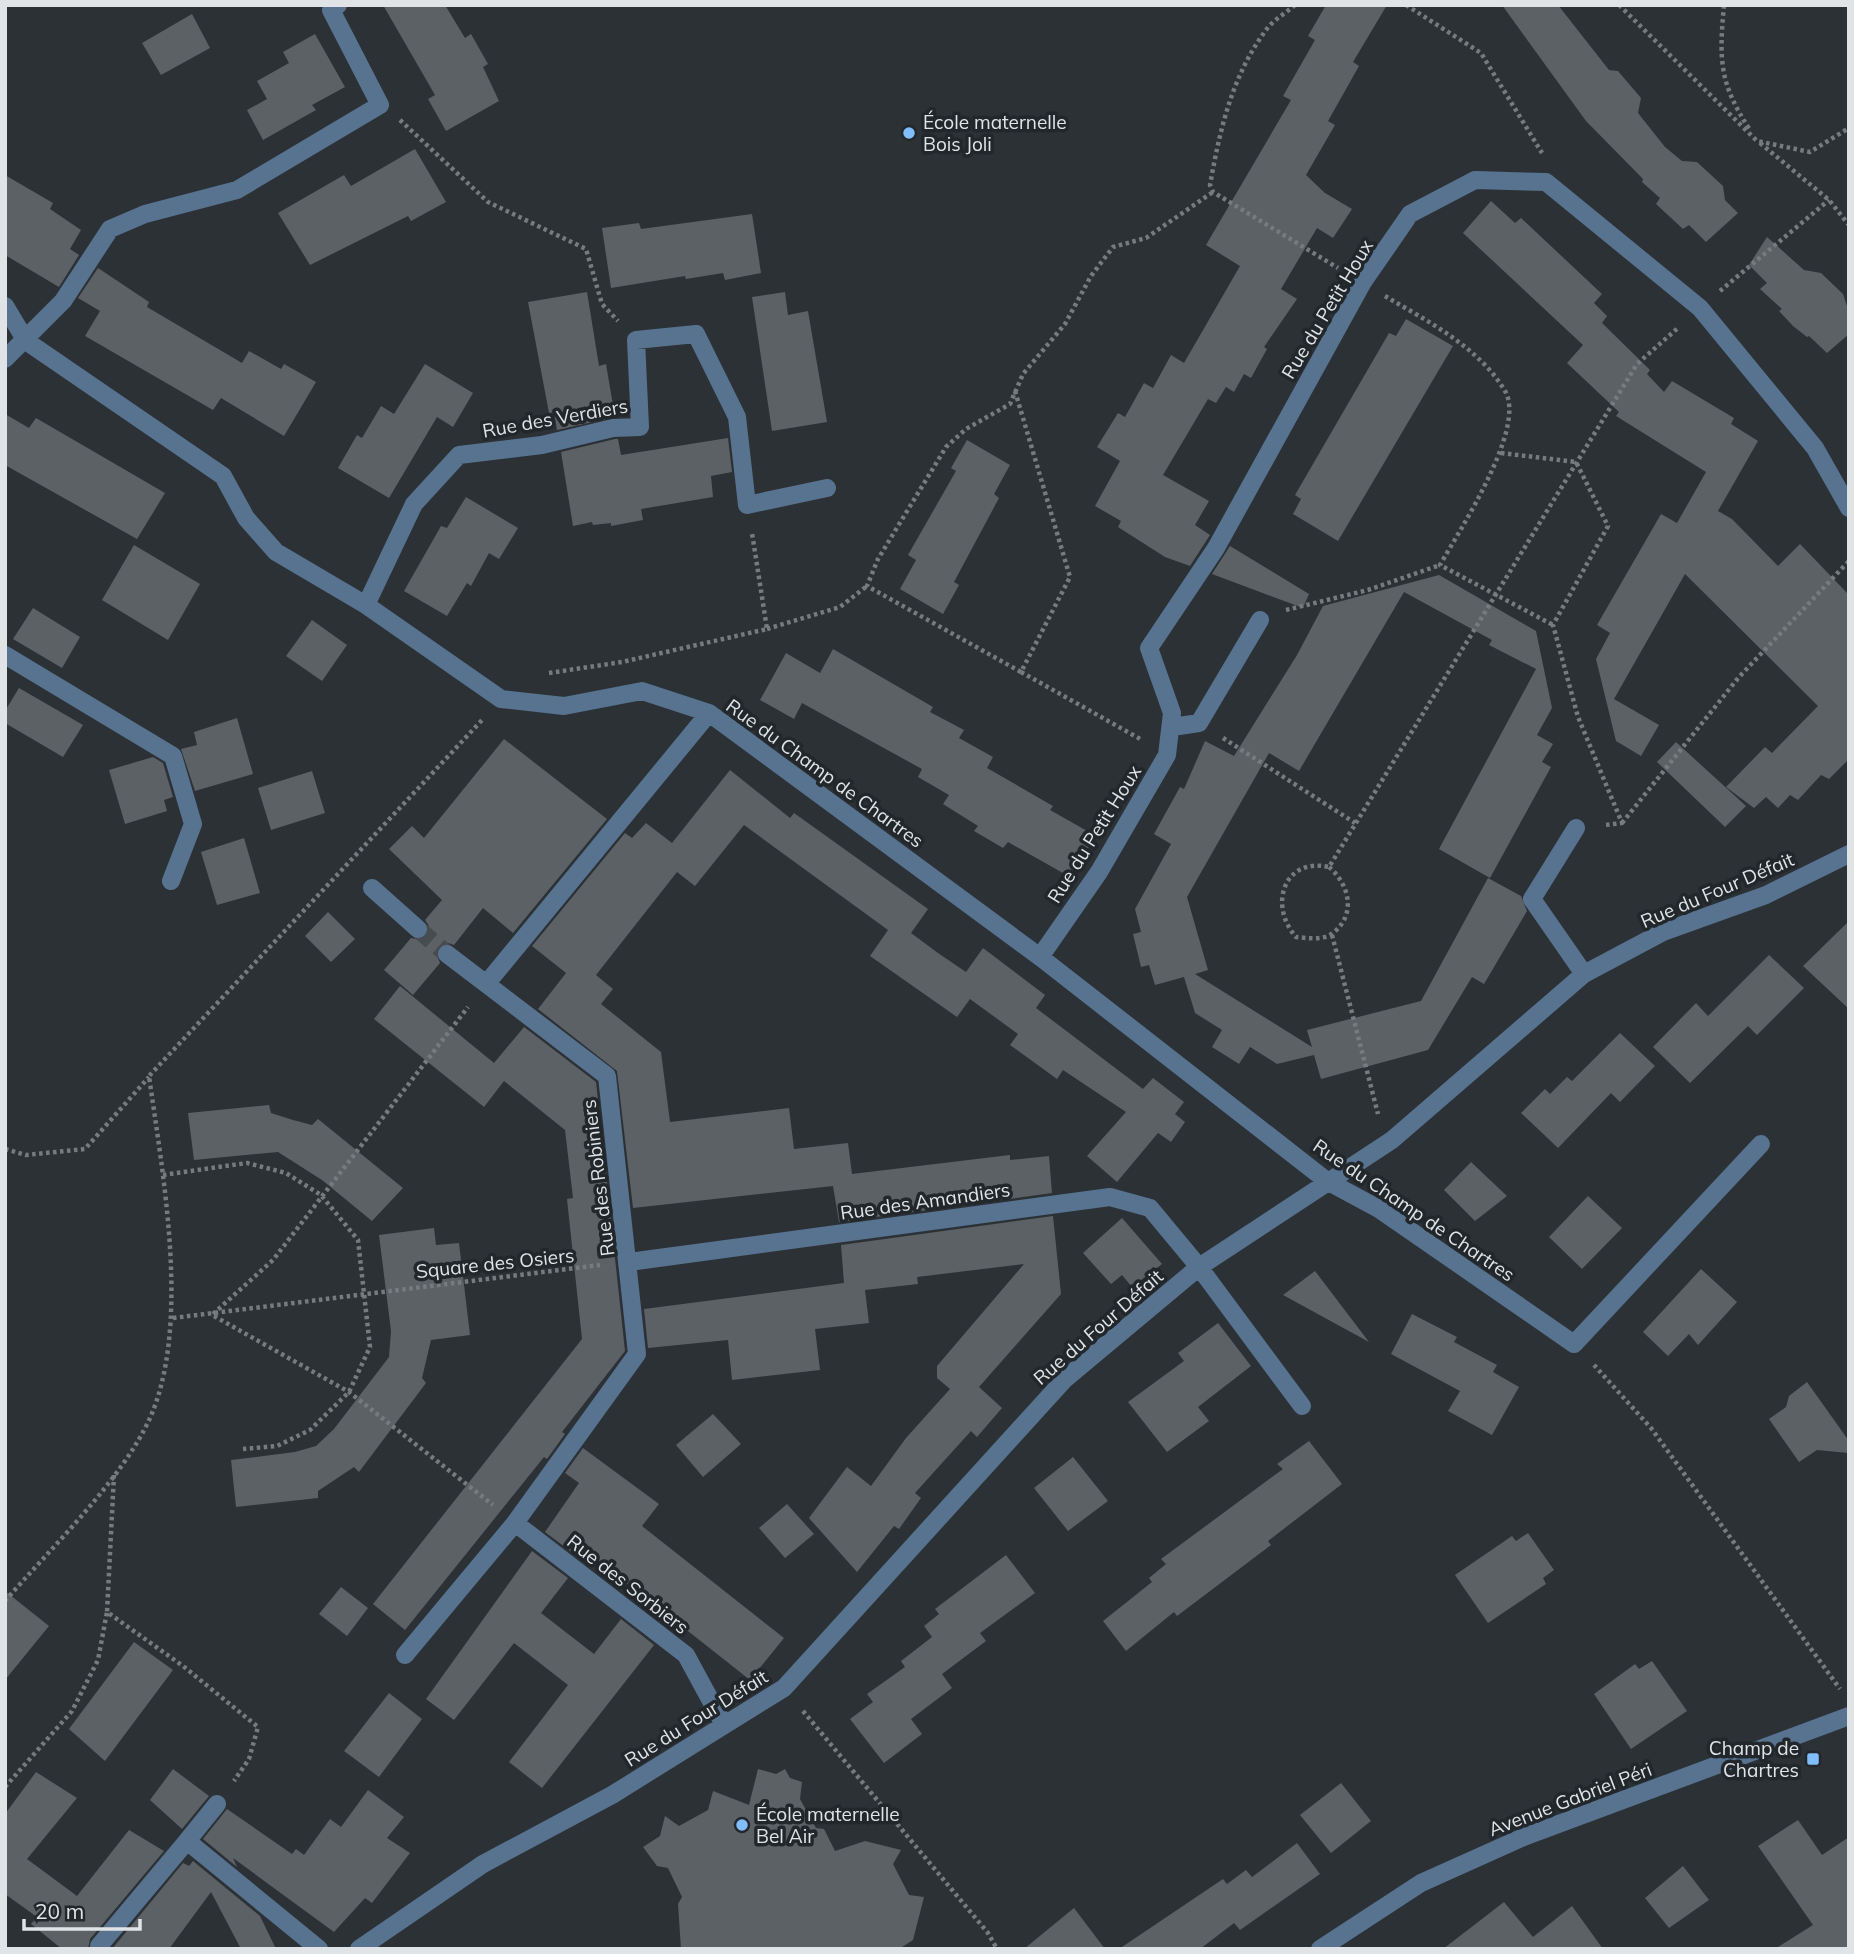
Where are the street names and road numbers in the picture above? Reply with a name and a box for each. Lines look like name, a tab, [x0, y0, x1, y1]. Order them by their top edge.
street label: Rue du Petit Houx	[1276, 235, 1378, 383]
street label: Rue des Verdiers	[480, 393, 630, 443]
street label: Rue du Champ de Chartres	[722, 693, 928, 853]
street label: Rue du Petit Houx	[1042, 761, 1146, 907]
street label: Rue du Four Défait	[1637, 847, 1798, 933]
street label: Rue des Robiniers	[576, 1098, 620, 1258]
street label: Rue du Champ de Chartres	[1309, 1133, 1519, 1287]
street label: Rue des Amandiers	[839, 1177, 1011, 1225]
street label: Square des Osiers	[415, 1243, 575, 1283]
street label: Rue du Four Défait	[1028, 1264, 1168, 1390]
street label: Rue des Sorbiers	[562, 1529, 694, 1639]
street label: Rue du Four Défait	[620, 1664, 772, 1772]
street label: Avenue Gabriel Péri	[1485, 1757, 1655, 1841]

